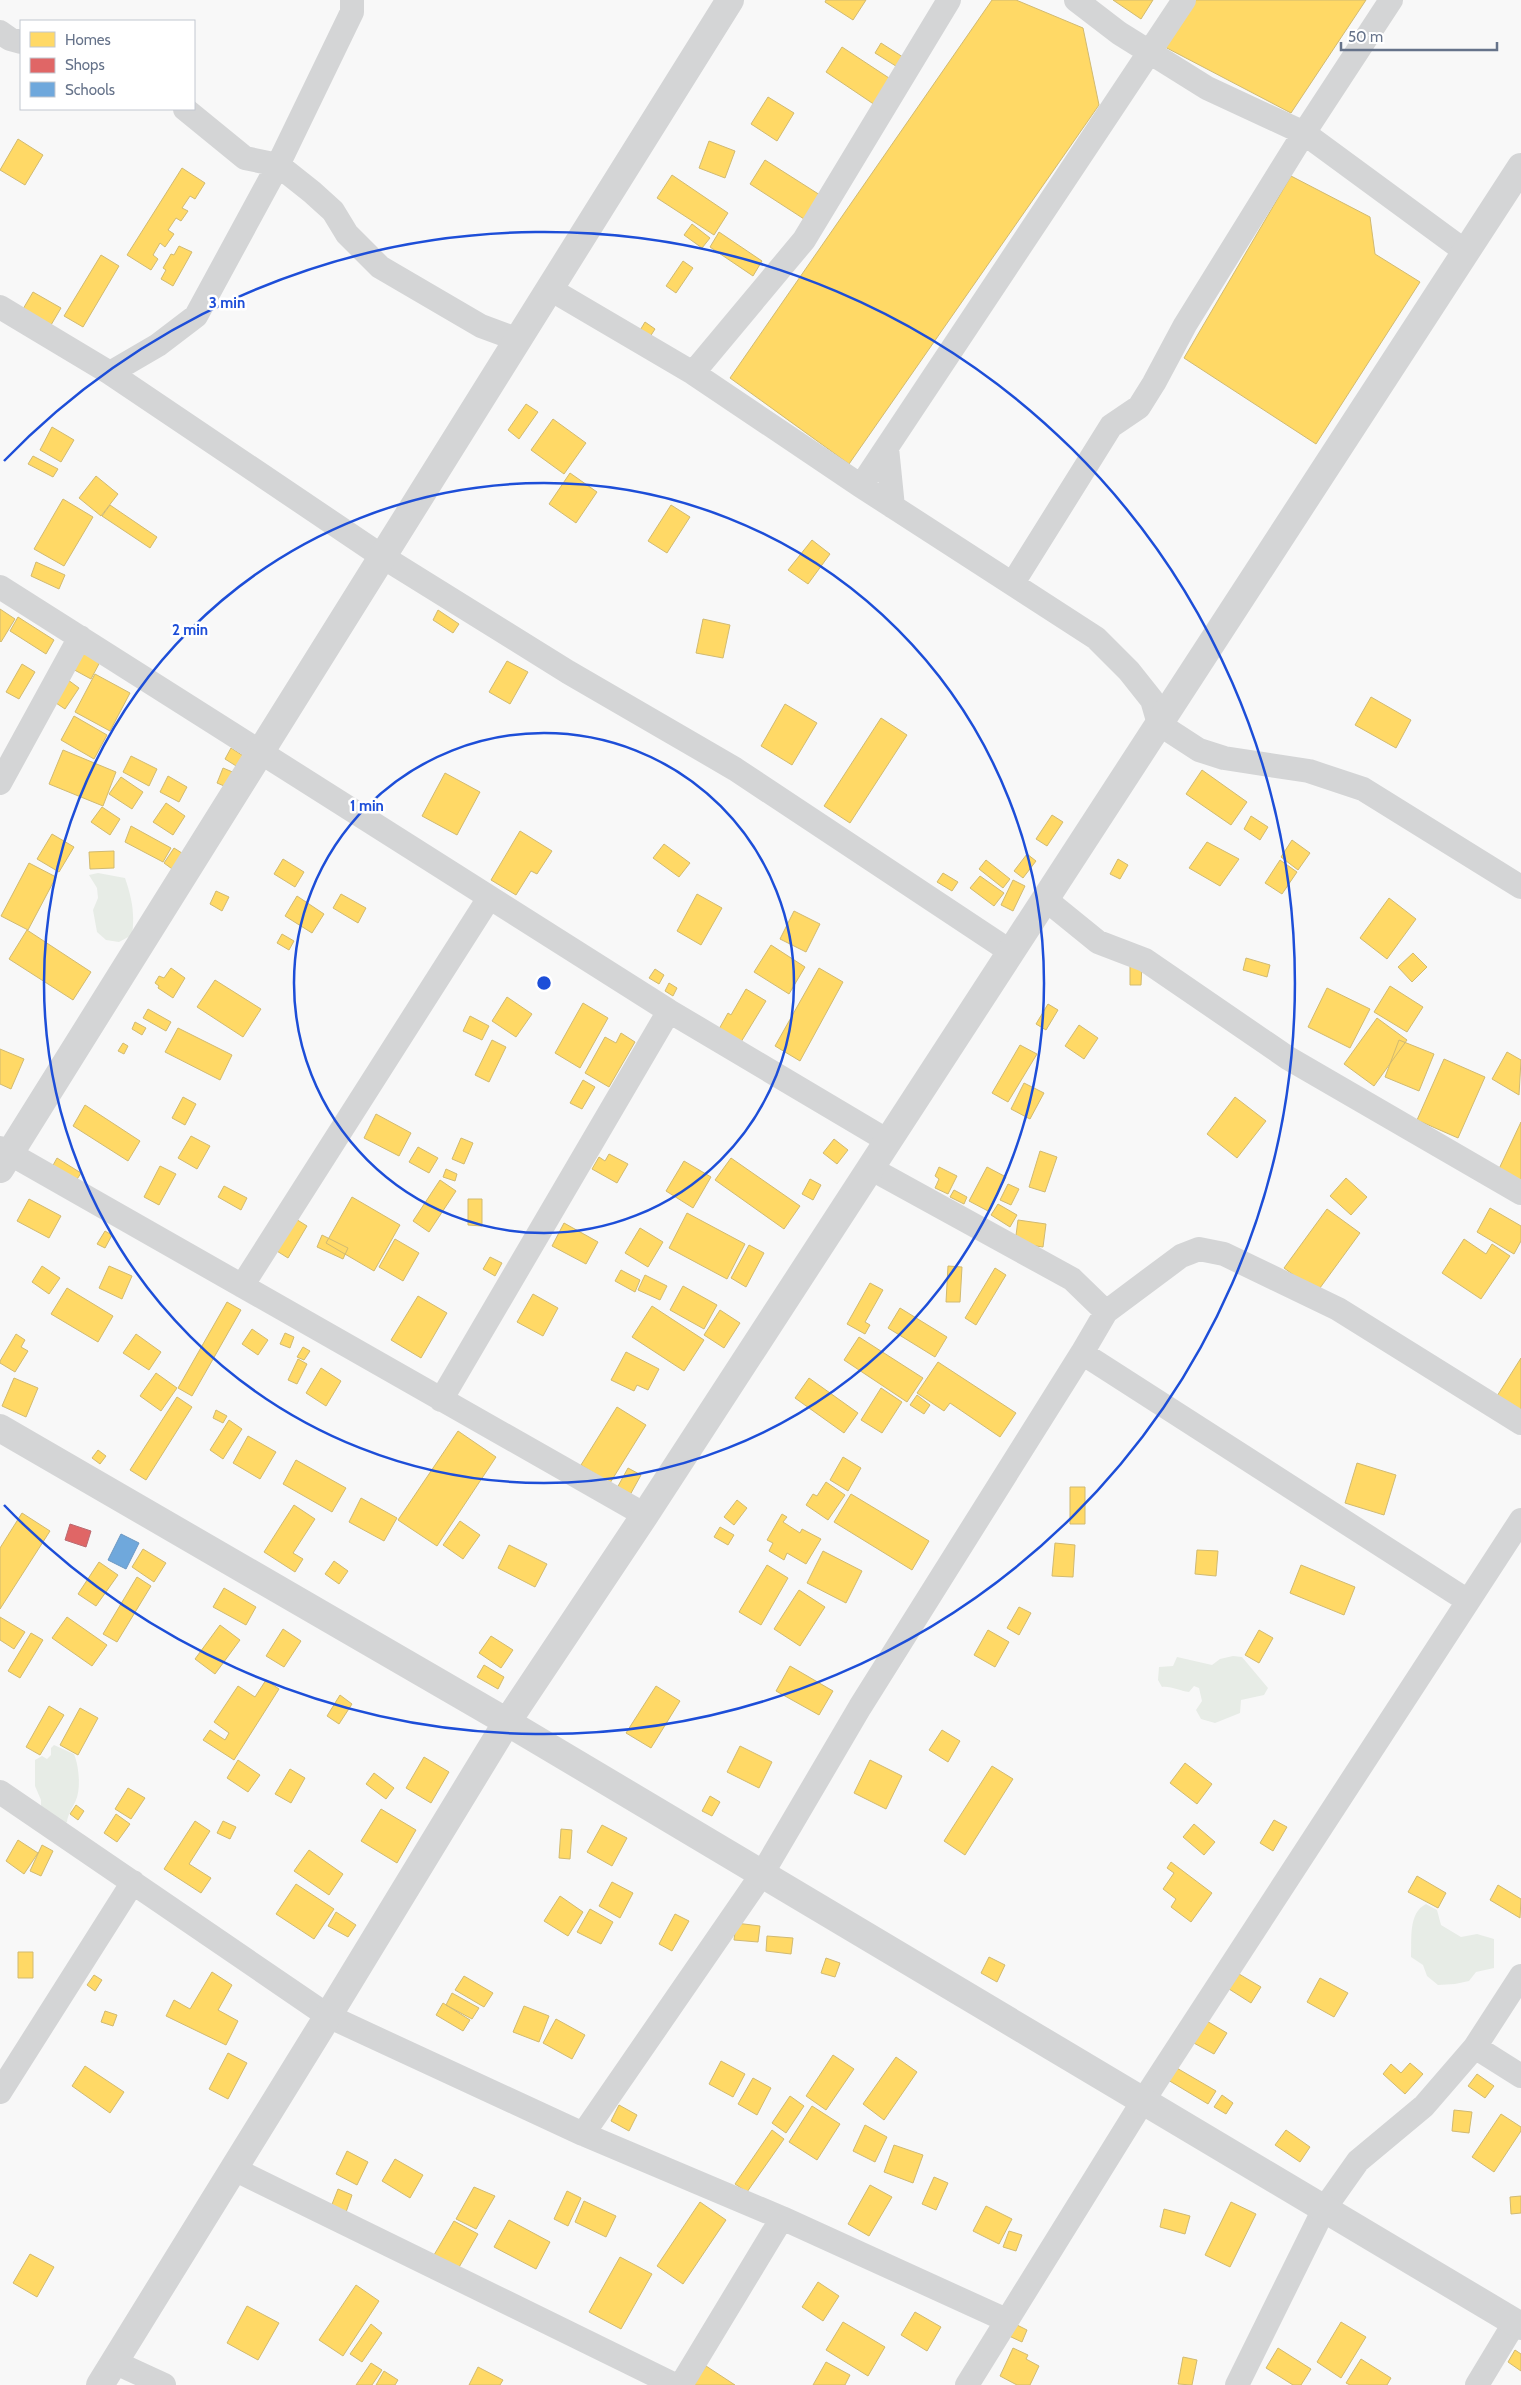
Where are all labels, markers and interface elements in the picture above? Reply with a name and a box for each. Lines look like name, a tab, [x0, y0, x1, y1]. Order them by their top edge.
legend	[20, 20, 195, 110]
scale bar	[1341, 20, 1497, 52]
text: 50 m	[1348, 28, 1383, 46]
text: Homes	[65, 31, 111, 49]
text: Shops	[65, 56, 105, 74]
text: Schools	[65, 81, 115, 99]
text: 3 min	[209, 294, 245, 312]
text: 2 min	[172, 621, 208, 639]
text: 1 min	[350, 797, 384, 815]
centre of rings	[535, 974, 553, 992]

